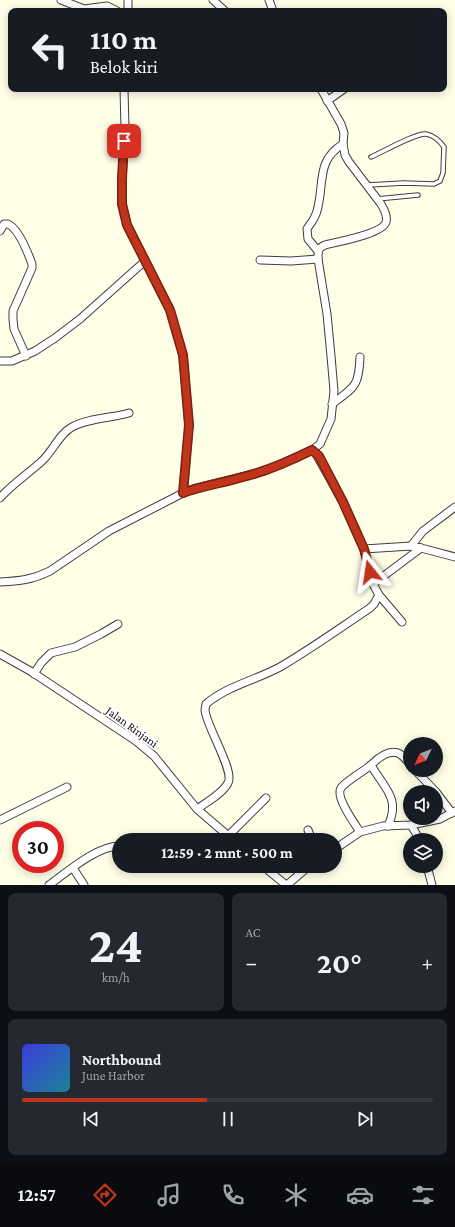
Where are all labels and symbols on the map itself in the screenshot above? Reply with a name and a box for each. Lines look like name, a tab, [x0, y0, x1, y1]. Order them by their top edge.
pin	[107, 124, 141, 158]
position arrow	[349, 551, 391, 593]
street label: Jalan Rinjani	[102, 703, 161, 751]
north arrow	[403, 737, 443, 777]
speed limit sign: 30	[12, 821, 64, 873]

